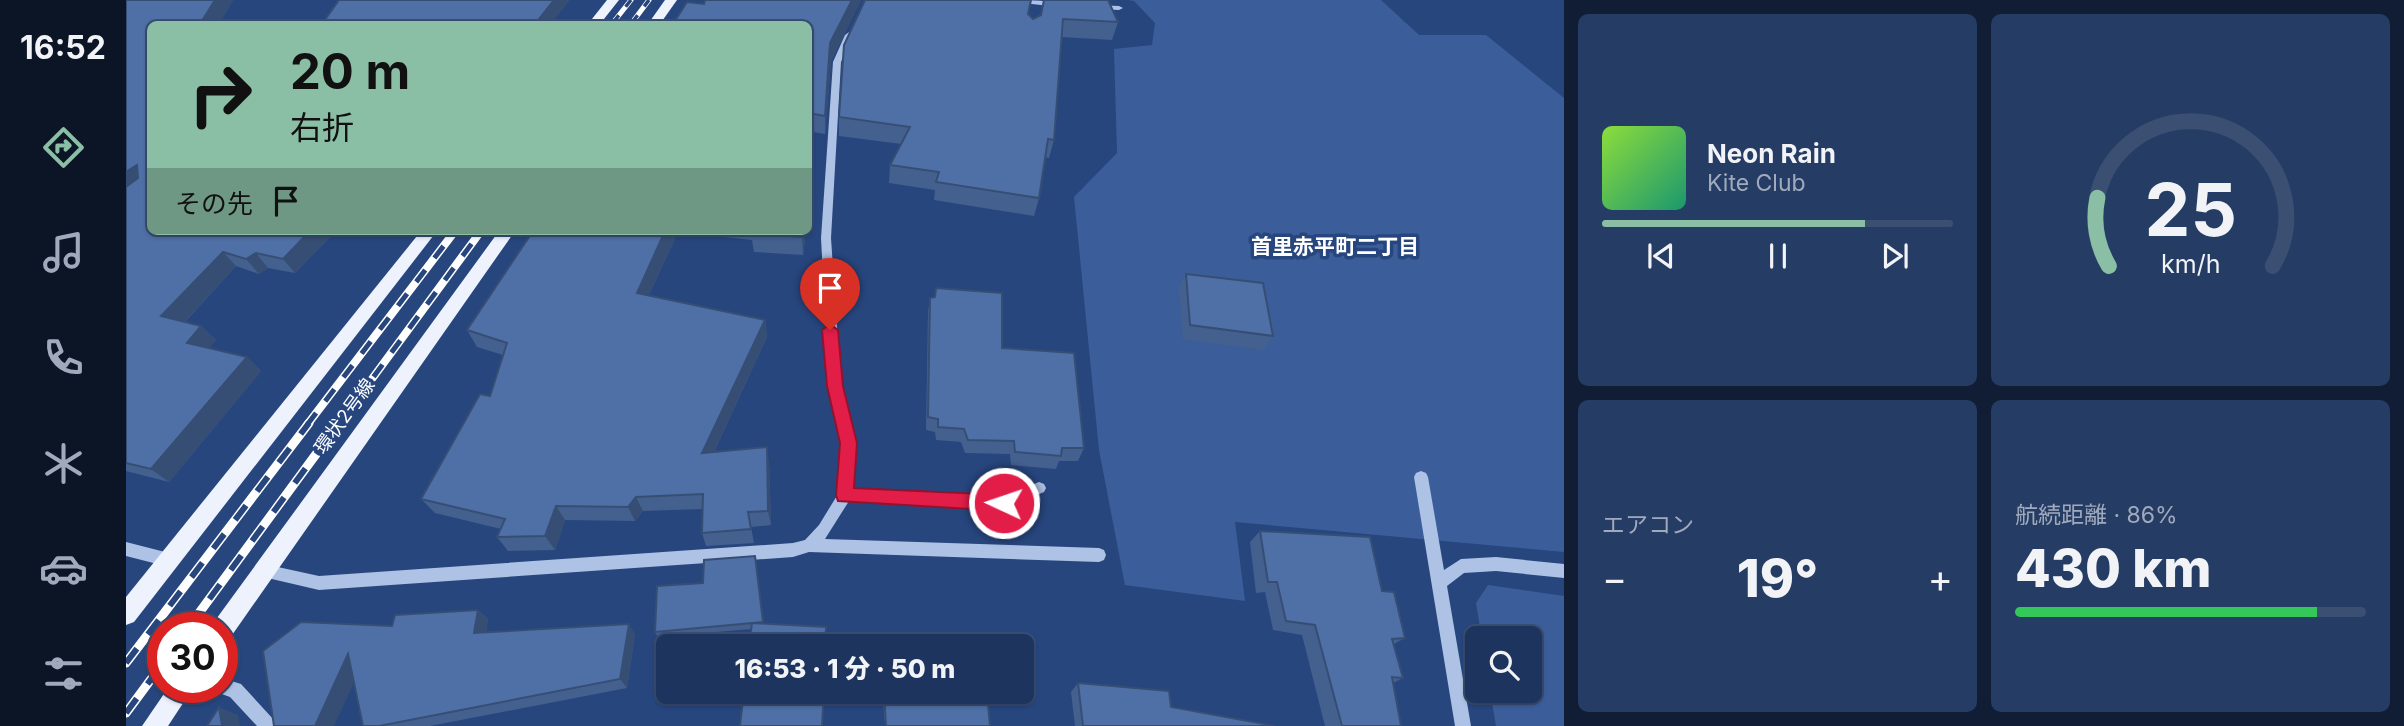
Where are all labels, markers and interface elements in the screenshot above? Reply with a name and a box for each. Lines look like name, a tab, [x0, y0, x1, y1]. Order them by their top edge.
text: 16:52	[20, 28, 106, 67]
text: 20 m	[290, 42, 410, 101]
icon: right	[175, 49, 266, 140]
text: 右折	[290, 108, 354, 147]
icon: directions	[39, 123, 88, 172]
text: Neon Rain	[1707, 138, 1836, 169]
text: 25	[2144, 166, 2237, 255]
text: Kite Club	[1707, 169, 1806, 197]
icon: arrive	[267, 182, 305, 220]
text: その先	[175, 188, 253, 219]
icon: music	[39, 228, 88, 277]
district label: 首里赤平町二丁目	[1251, 234, 1419, 259]
icon: previous	[1642, 237, 1680, 275]
icon: pause	[1759, 237, 1797, 275]
icon: next	[1876, 237, 1914, 275]
text: km/h	[2161, 249, 2220, 279]
pin	[800, 258, 860, 330]
icon: arrive	[811, 269, 849, 307]
icon: phone	[39, 333, 88, 382]
street label: 環状2号線	[309, 374, 379, 458]
icon: climate	[39, 439, 88, 488]
position arrow	[967, 466, 1041, 540]
text: 航続距離 · 86%	[2015, 501, 2178, 529]
text: エアコン	[1602, 511, 1694, 539]
text: 430 km	[2015, 537, 2211, 600]
icon: car	[39, 544, 88, 593]
text: 19°	[1737, 547, 1818, 610]
text: −	[1602, 555, 1627, 601]
text: +	[1928, 555, 1953, 601]
speed limit sign: 30	[147, 612, 238, 703]
map controls	[1465, 626, 1542, 703]
button: search	[1465, 626, 1542, 703]
icon: filters	[39, 649, 88, 698]
text: 16:53 · 1 分 · 50 m	[735, 653, 955, 684]

